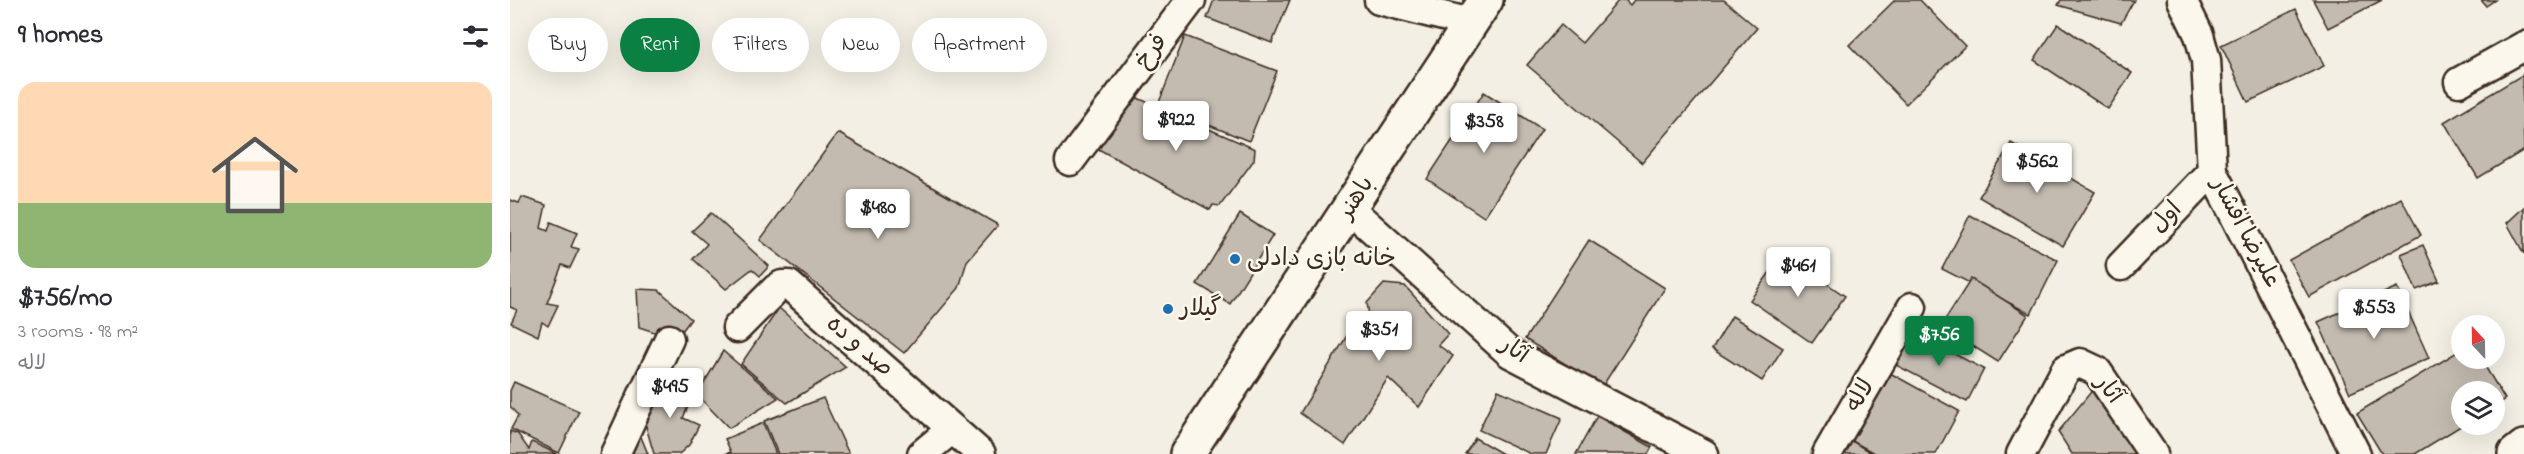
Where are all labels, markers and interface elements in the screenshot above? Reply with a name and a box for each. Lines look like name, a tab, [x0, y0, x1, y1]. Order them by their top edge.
text: 9 homes	[18, 17, 103, 55]
chip: Buy	[528, 18, 608, 72]
chip: Rent	[620, 18, 700, 72]
chip: Filters	[712, 18, 809, 72]
chip: New	[821, 18, 900, 72]
chip: Apartment	[912, 18, 1047, 72]
icon: filters	[459, 20, 492, 53]
street label: فرخ	[1127, 27, 1177, 77]
pin: $922	[1140, 101, 1212, 152]
pin: $358	[1448, 103, 1520, 154]
text: $922	[1157, 106, 1195, 135]
text: $358	[1464, 108, 1504, 137]
icon: home	[201, 121, 309, 229]
pin: $562	[2001, 143, 2073, 194]
text: $562	[2016, 148, 2058, 177]
street label: باهنر	[1329, 170, 1384, 228]
street label: علیرضا افشار	[2200, 170, 2289, 295]
pin: $480	[842, 189, 914, 240]
text: $480	[860, 194, 896, 223]
street label: اول	[2143, 194, 2191, 242]
place label: خانه بازی دادلی	[1247, 242, 1396, 277]
pin: $461	[1762, 247, 1834, 298]
marker: خانه بازی دادلی	[1228, 252, 1242, 266]
text: $461	[1780, 252, 1816, 281]
text: $756/mo	[18, 280, 113, 318]
pin: $553	[2338, 289, 2410, 340]
place label: گیلار	[1178, 292, 1222, 327]
text: $553	[2352, 294, 2396, 323]
marker: گیلار	[1161, 302, 1175, 316]
street label: صد و ده	[818, 308, 900, 386]
pin: $351	[1343, 311, 1415, 362]
north arrow	[2451, 315, 2505, 369]
map controls	[2451, 315, 2505, 435]
text: $351	[1360, 316, 1398, 345]
pin: $756	[1903, 316, 1975, 367]
text: 3 rooms · 98 m²	[18, 318, 138, 347]
text: $756	[1919, 321, 1959, 350]
street label: آثار	[1491, 327, 1537, 374]
text: لاله	[18, 350, 46, 379]
street label: آثار	[2084, 366, 2131, 413]
pin: $495	[634, 368, 706, 419]
text: $495	[651, 373, 689, 402]
street label: لاله	[1837, 373, 1885, 419]
button: layers	[2451, 381, 2505, 435]

